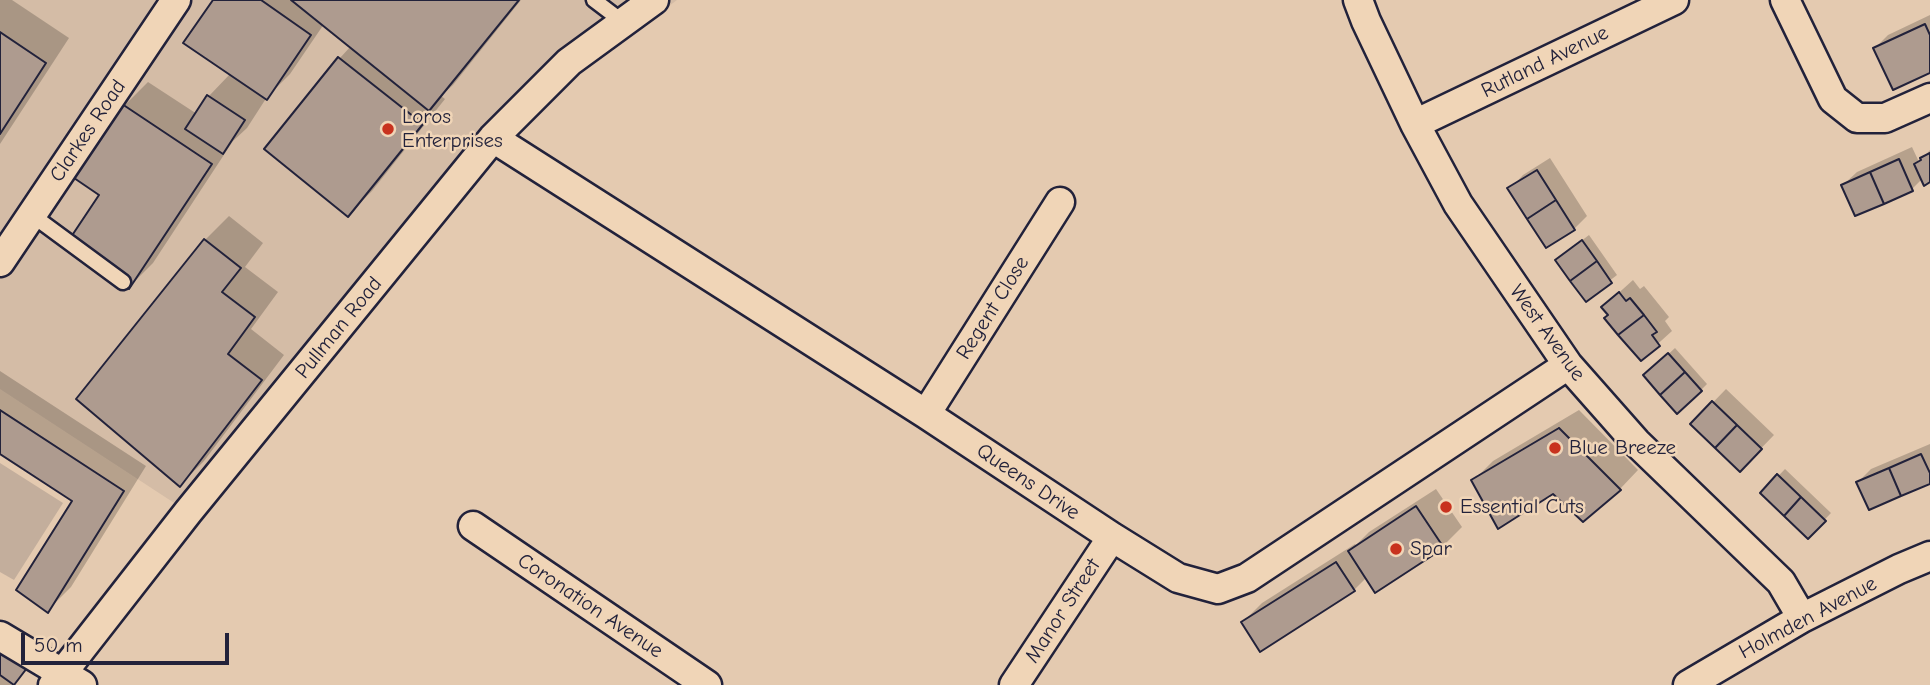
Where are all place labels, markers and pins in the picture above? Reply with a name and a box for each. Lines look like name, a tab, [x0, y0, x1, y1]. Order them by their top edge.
place label: Loros Enterprises	[402, 104, 503, 154]
marker: Loros Enterprises	[380, 121, 396, 137]
place label: Blue Breeze	[1569, 435, 1676, 461]
marker: Blue Breeze	[1547, 440, 1563, 456]
place label: Essential Cuts	[1460, 494, 1584, 520]
marker: Essential Cuts	[1438, 499, 1454, 515]
place label: Spar	[1410, 536, 1452, 562]
marker: Spar	[1388, 541, 1404, 557]

